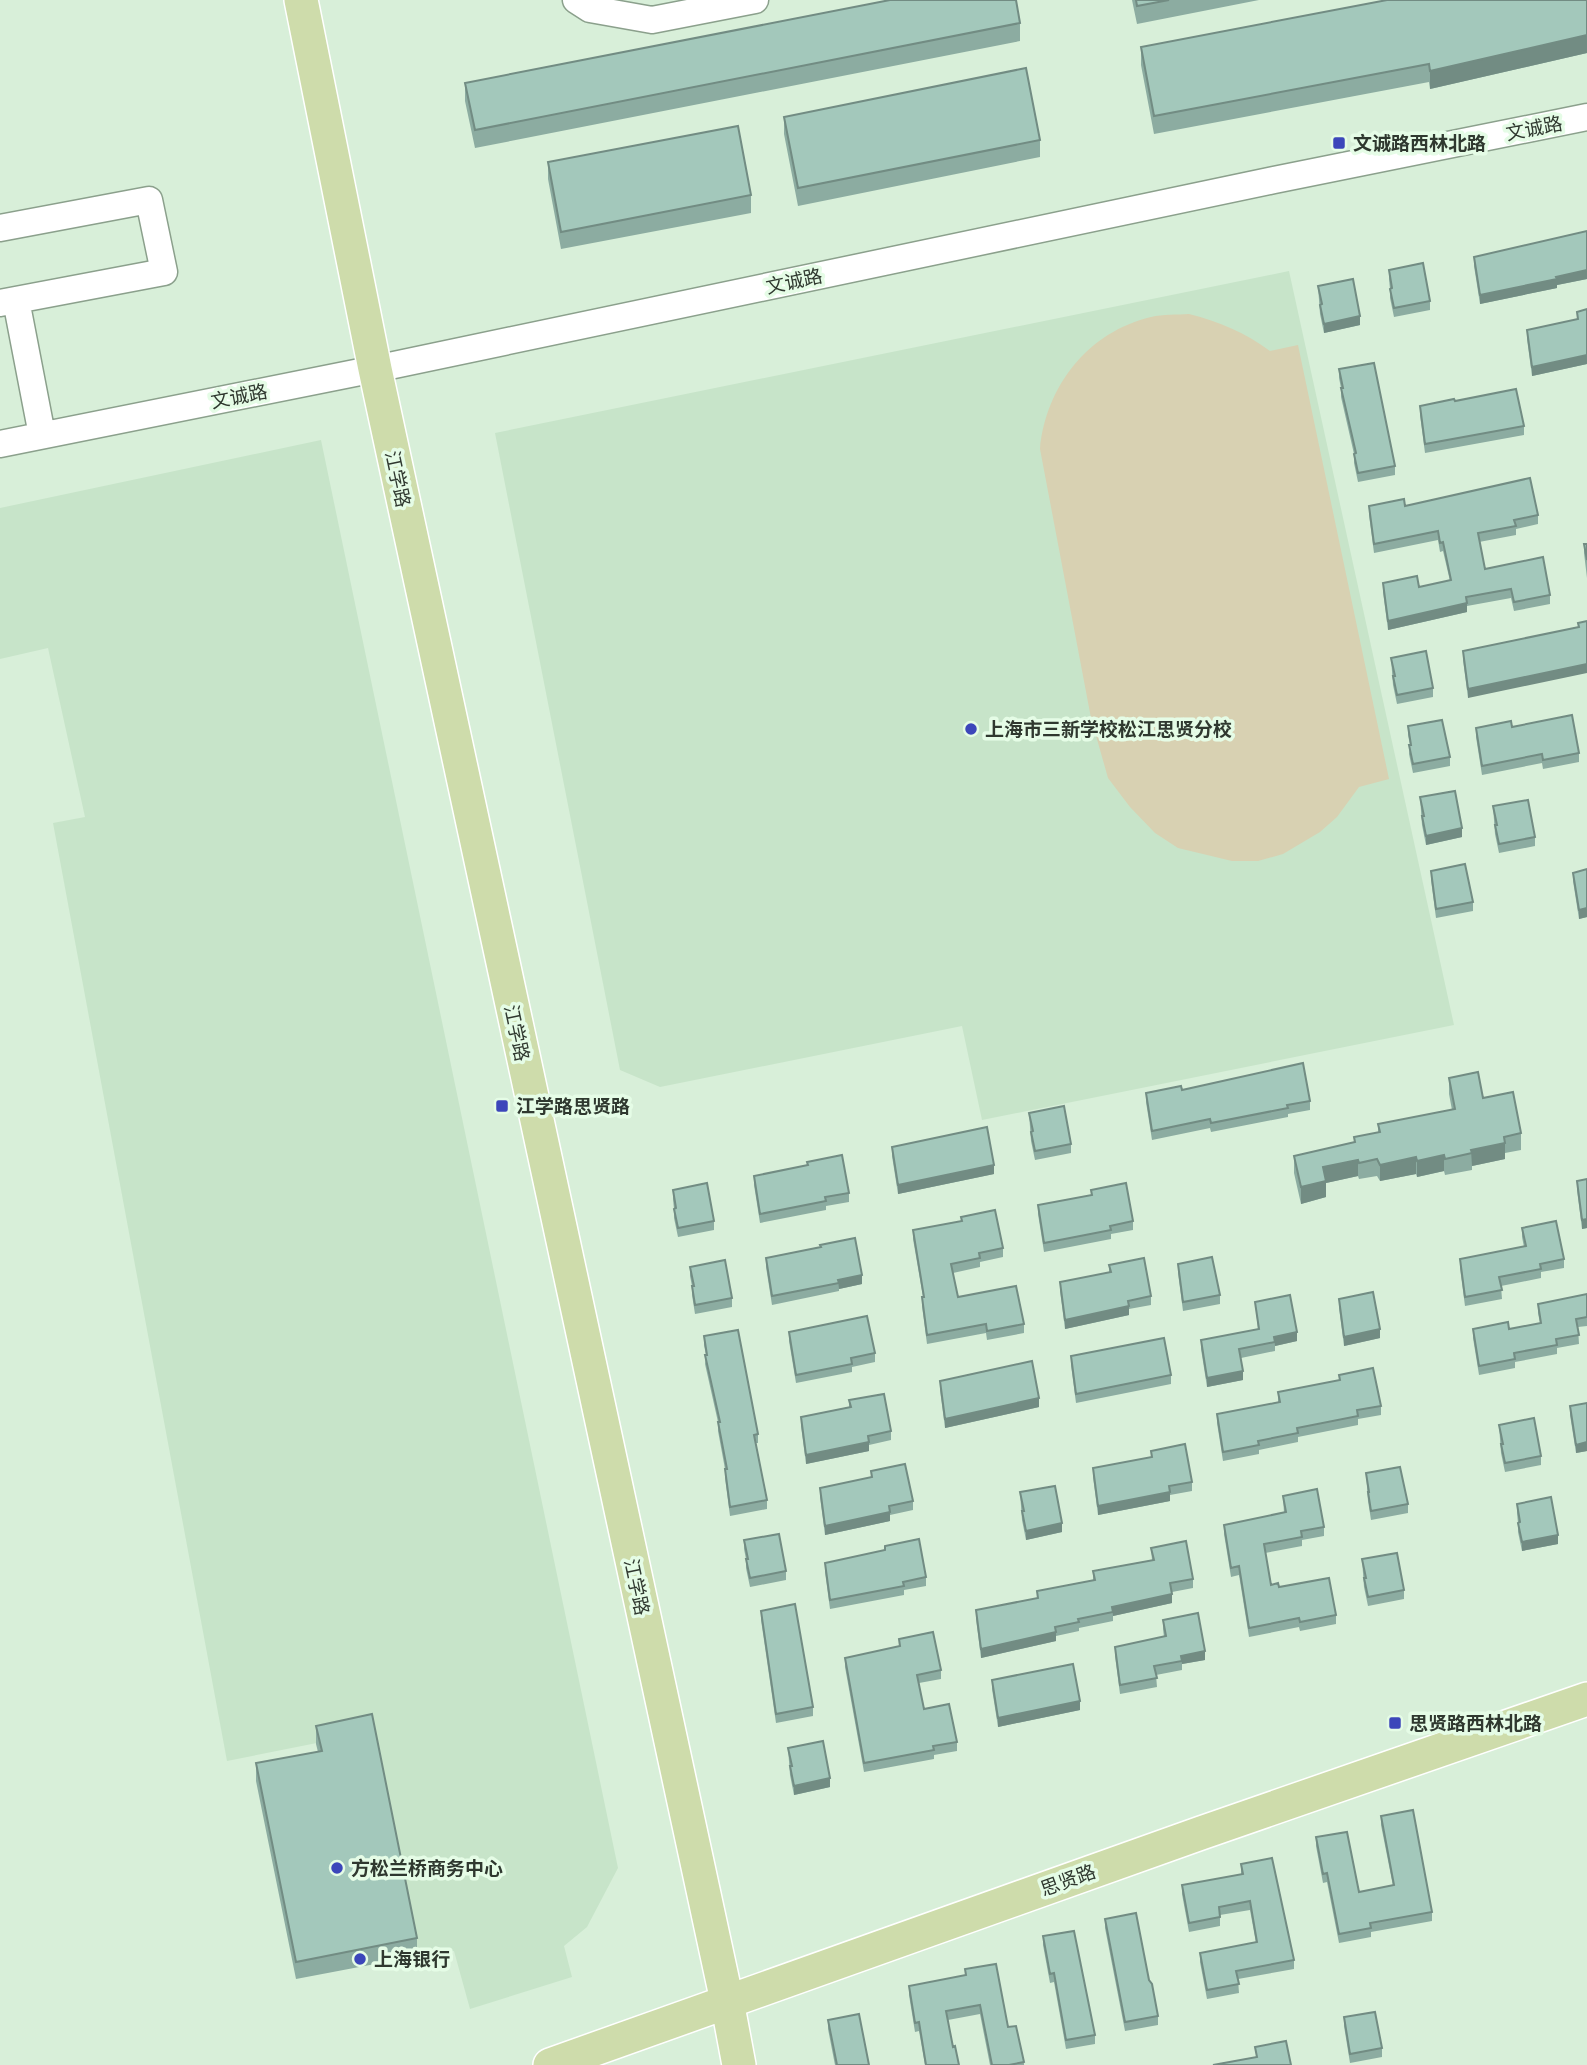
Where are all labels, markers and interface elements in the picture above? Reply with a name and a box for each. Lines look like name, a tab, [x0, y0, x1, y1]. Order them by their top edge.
street label: 文诚路	[1504, 111, 1564, 145]
place label: 文诚路西林北路	[1353, 131, 1486, 155]
marker: 文诚路西林北路	[1331, 135, 1347, 151]
street label: 文诚路	[764, 263, 824, 299]
street label: 文诚路	[209, 379, 269, 413]
street label: 江学路	[380, 449, 416, 509]
place label: 上海市三新学校松江思贤分校	[985, 717, 1232, 741]
marker: 上海市三新学校松江思贤分校	[963, 721, 979, 737]
street label: 江学路	[499, 1003, 535, 1063]
place label: 江学路思贤路	[516, 1094, 630, 1118]
marker: 江学路思贤路	[494, 1098, 510, 1114]
street label: 江学路	[619, 1557, 655, 1617]
place label: 思贤路西林北路	[1409, 1711, 1542, 1735]
marker: 思贤路西林北路	[1387, 1715, 1403, 1731]
place label: 方松兰桥商务中心	[351, 1856, 503, 1880]
street label: 思贤路	[1037, 1859, 1099, 1901]
marker: 方松兰桥商务中心	[329, 1860, 345, 1876]
place label: 上海银行	[374, 1947, 450, 1971]
marker: 上海银行	[352, 1951, 368, 1967]

